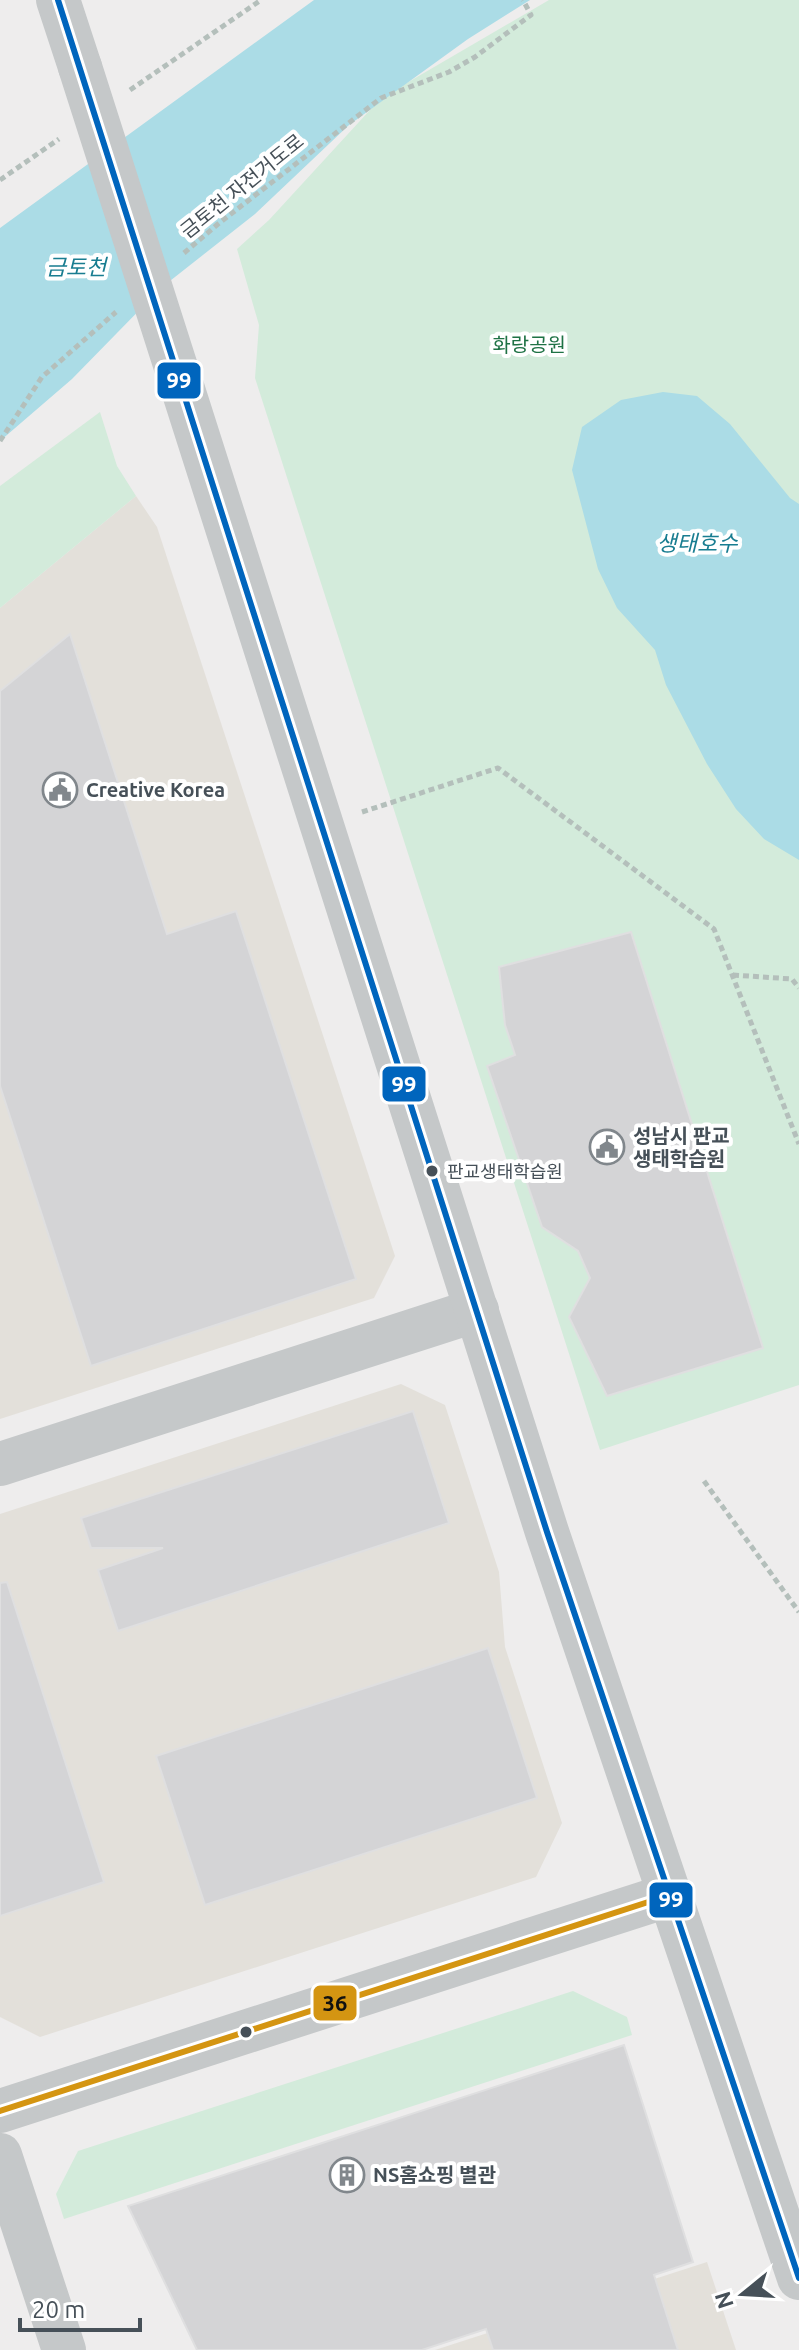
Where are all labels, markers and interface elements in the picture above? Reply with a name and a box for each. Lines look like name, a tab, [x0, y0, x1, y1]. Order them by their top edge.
street label: 금토천 자전거도로	[175, 129, 308, 242]
water label: 금토천	[46, 254, 109, 279]
park label: 화랑공원	[492, 333, 566, 356]
line badge: 99	[156, 361, 202, 400]
text: 99	[167, 367, 191, 392]
water label: 생태호수	[657, 530, 738, 555]
public building icon: Creative Korea	[41, 771, 79, 809]
place label: Creative Korea	[86, 778, 225, 801]
line badge: 99	[381, 1065, 427, 1103]
text: 99	[392, 1071, 416, 1096]
place label: 성남시 판교 생태학습원	[633, 1124, 730, 1170]
public building icon: 성남시 판교 생태학습원	[588, 1128, 626, 1166]
place label: 판교생태학습원	[447, 1161, 563, 1181]
marker: 판교생태학습원	[424, 1163, 440, 1179]
line badge: 99	[648, 1881, 694, 1919]
text: 99	[659, 1886, 683, 1911]
line badge: 36	[312, 1984, 358, 2022]
text: 36	[323, 1990, 347, 2015]
unlabelled marker	[238, 2024, 254, 2040]
building icon: NS홈쇼핑 별관	[328, 2156, 366, 2194]
place label: NS홈쇼핑 별관	[373, 2163, 497, 2186]
north arrow	[703, 2254, 783, 2334]
scale bar	[20, 2282, 140, 2332]
text: N	[709, 2289, 738, 2312]
text: 20 m	[32, 2296, 85, 2323]

